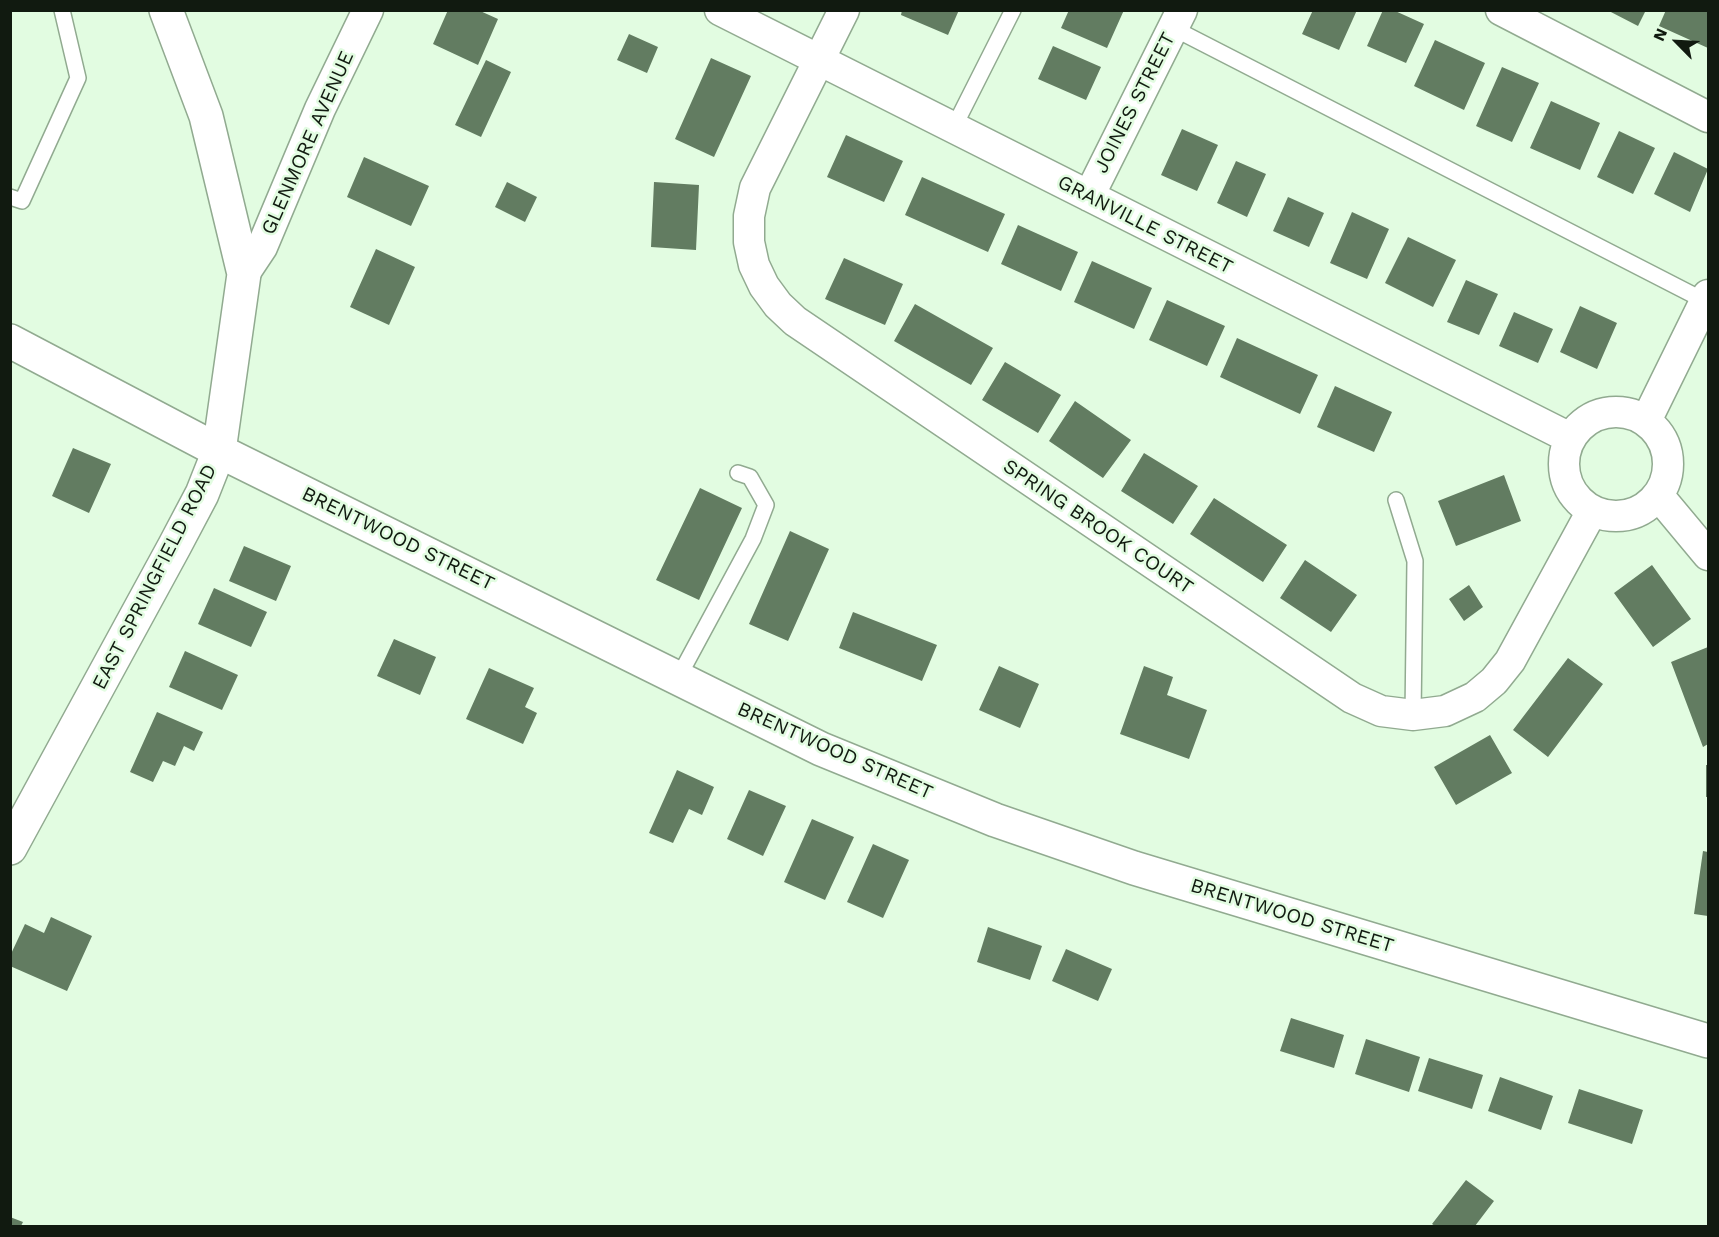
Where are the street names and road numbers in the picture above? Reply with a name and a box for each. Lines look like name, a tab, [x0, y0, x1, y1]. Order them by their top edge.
street label: JOINES STREET	[1089, 29, 1181, 177]
street label: GLENMORE AVENUE	[257, 48, 359, 238]
street label: GRANVILLE STREET	[1053, 170, 1237, 280]
street label: SPRING BROOK COURT	[998, 454, 1198, 600]
street label: EAST SPRINGFIELD ROAD	[88, 460, 222, 694]
street label: BRENTWOOD STREET	[298, 482, 498, 596]
street label: BRENTWOOD STREET	[734, 697, 936, 805]
street label: BRENTWOOD STREET	[1187, 874, 1397, 958]

